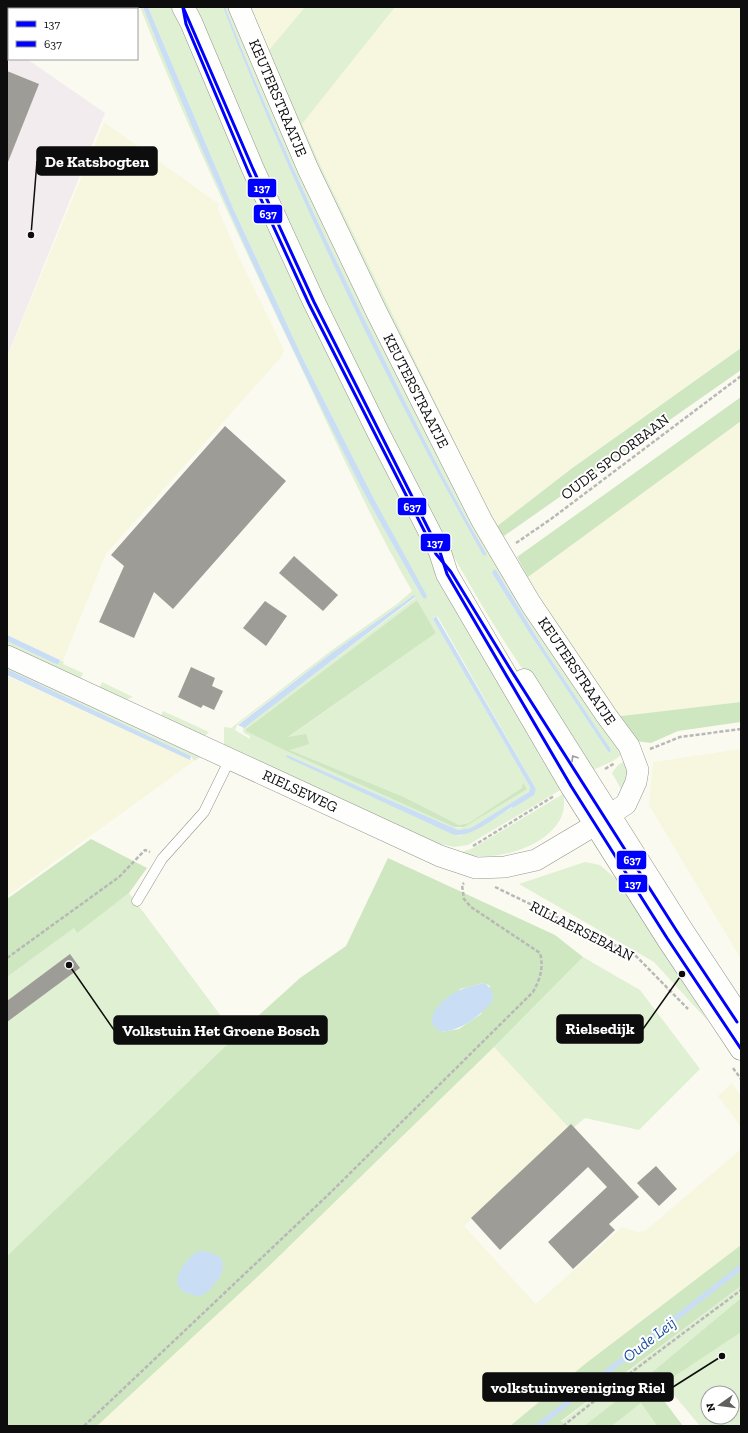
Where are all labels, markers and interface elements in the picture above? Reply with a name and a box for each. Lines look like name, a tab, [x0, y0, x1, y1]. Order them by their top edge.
legend	[8, 8, 138, 60]
text: 137	[44, 17, 60, 31]
street label: KEUTERSTRAATJE	[245, 36, 311, 160]
text: 637	[44, 37, 62, 51]
callout: De Katsbogten	[37, 147, 157, 175]
text: De Katsbogten	[45, 152, 150, 171]
line badge: 137	[247, 178, 277, 198]
text: 137	[254, 182, 270, 195]
line badge: 637	[253, 204, 283, 224]
text: 637	[259, 208, 277, 221]
street label: KEUTERSTRAATJE	[379, 331, 453, 451]
street label: OUDE SPOORBAAN	[557, 410, 673, 504]
line badge: 637	[397, 497, 427, 516]
text: 637	[403, 501, 421, 514]
line badge: 137	[420, 533, 451, 552]
text: 137	[427, 537, 443, 550]
street label: KEUTERSTRAATJE	[534, 614, 620, 728]
one-way arrow	[572, 755, 579, 762]
street label: RIELSEWEG	[259, 766, 341, 816]
line badge: 637	[616, 850, 647, 870]
text: 637	[623, 854, 641, 867]
line badge: 137	[618, 874, 648, 893]
text: 137	[625, 878, 641, 891]
street label: RILLAERSEBAAN	[527, 897, 637, 965]
callout: Rielsedijk	[557, 1015, 643, 1043]
callout: Volkstuin Het Groene Bosch	[114, 1016, 327, 1044]
text: Rielsedijk	[565, 1019, 635, 1038]
text: Volkstuin Het Groene Bosch	[122, 1021, 320, 1040]
water label: Oude Leij	[619, 1313, 680, 1366]
callout: volkstuinvereniging Riel	[483, 1373, 673, 1401]
text: volkstuinvereniging Riel	[491, 1378, 666, 1397]
north arrow	[700, 1385, 740, 1425]
text: N	[703, 1401, 718, 1413]

